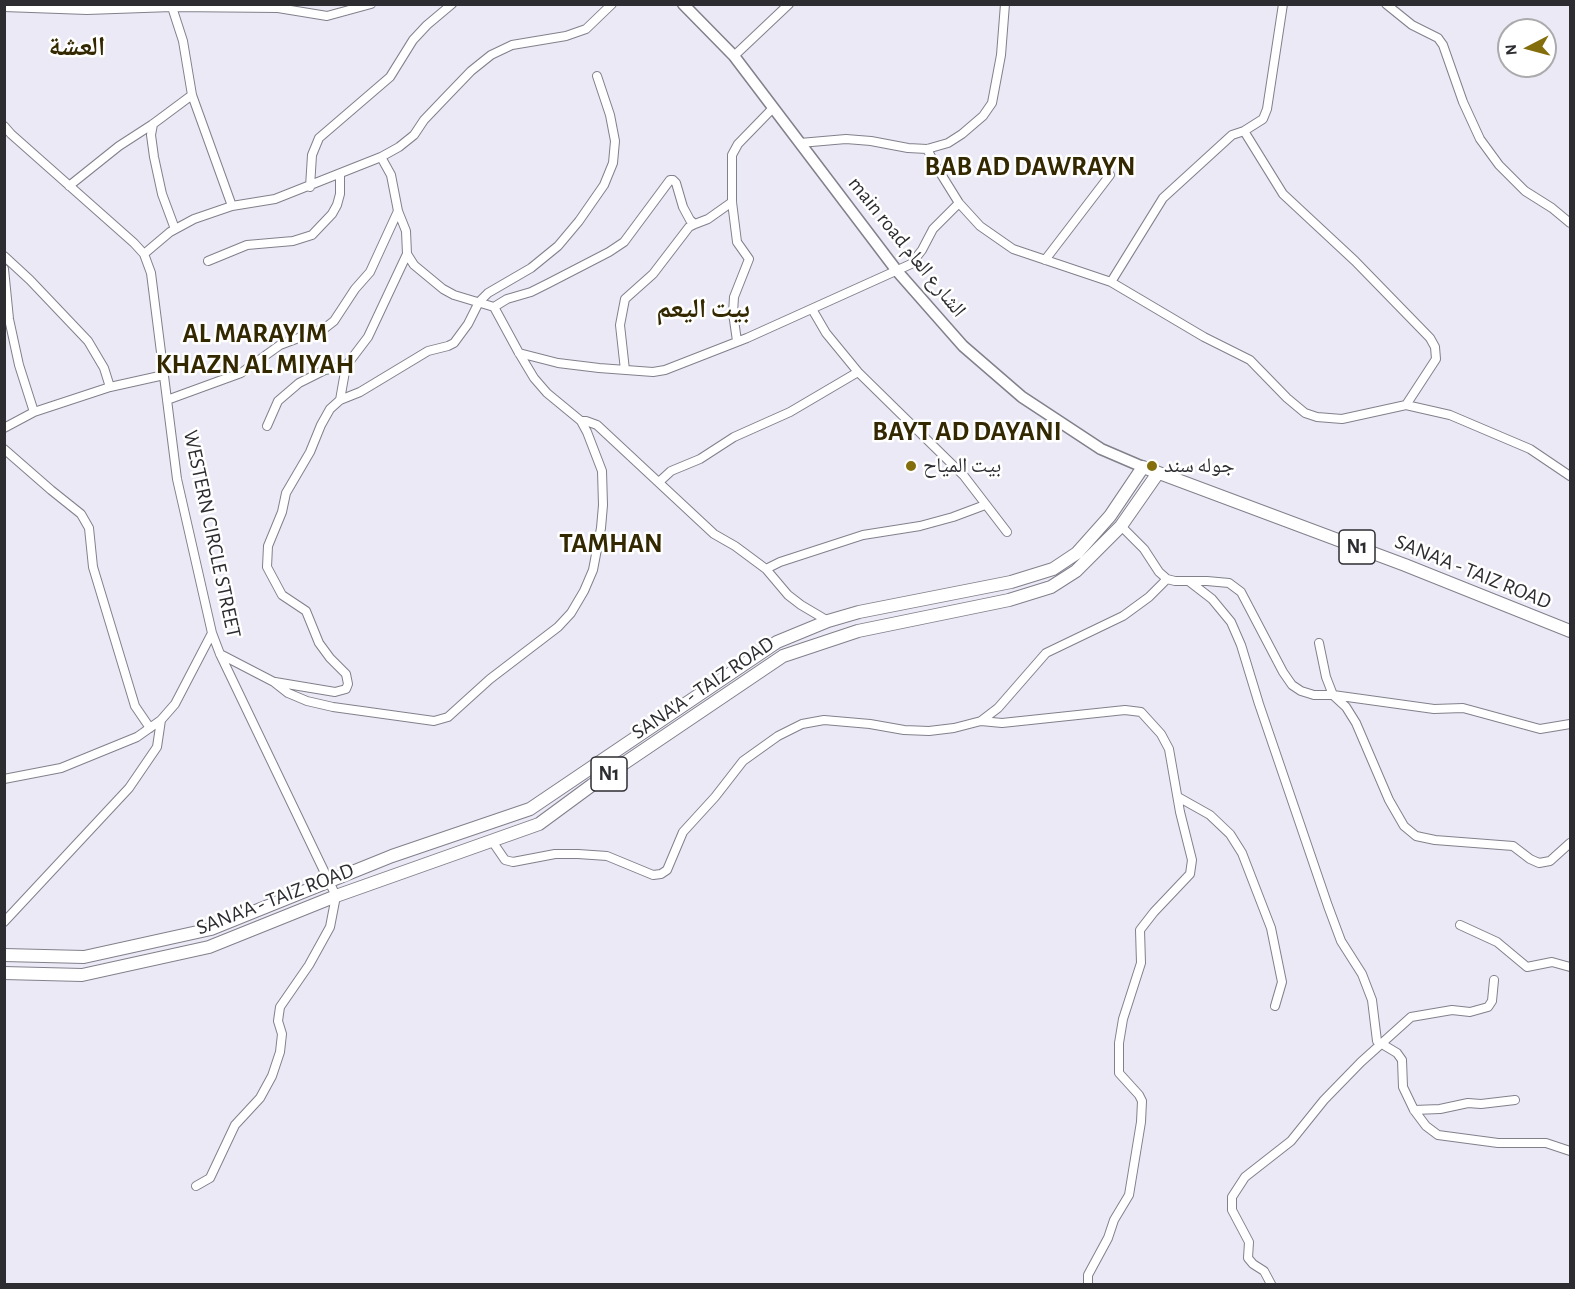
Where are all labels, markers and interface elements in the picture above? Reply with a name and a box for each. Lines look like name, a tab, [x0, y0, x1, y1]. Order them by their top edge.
north arrow	[1497, 18, 1557, 78]
district label: العشة	[48, 31, 106, 63]
text: N	[1503, 43, 1520, 56]
district label: BAB AD DAWRAYN	[914, 151, 1146, 183]
street label: main road الشارع العام	[843, 172, 971, 322]
district label: بيت اليعم	[656, 293, 750, 325]
district label: AL MARAYIM KHAZN AL MIYAH	[145, 318, 365, 381]
district label: BAYT AD DAYANI	[862, 416, 1072, 448]
street label: WESTERN CIRCLE STREET	[178, 428, 246, 640]
place label: بيت المياح	[923, 453, 1001, 479]
place label: جوله سند	[1164, 453, 1234, 479]
marker: بيت المياح	[904, 459, 918, 473]
marker: جوله سند	[1145, 459, 1159, 473]
district label: TAMHAN	[555, 528, 667, 560]
street label: SANA'A - TAIZ ROAD	[1391, 529, 1555, 615]
road number: N1	[1339, 530, 1375, 564]
street label: SANA'A - TAIZ ROAD	[627, 631, 779, 745]
road number: N1	[591, 757, 627, 791]
street label: SANA'A - TAIZ ROAD	[193, 857, 357, 941]

